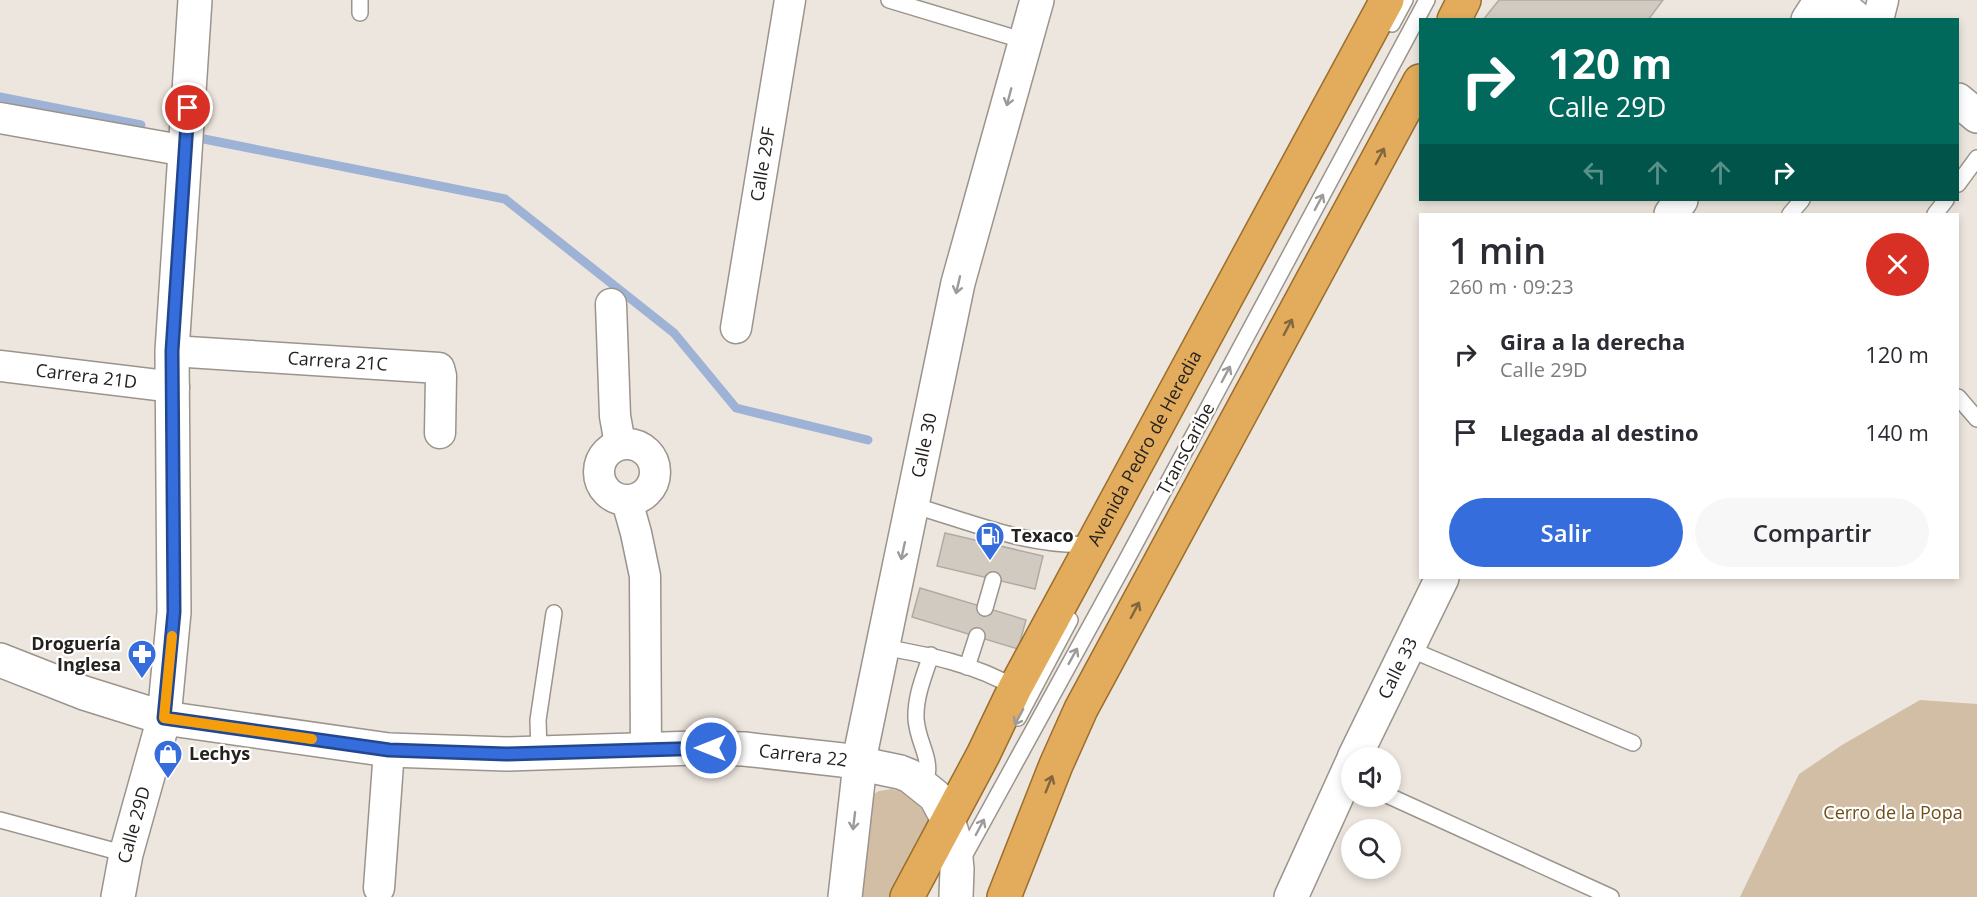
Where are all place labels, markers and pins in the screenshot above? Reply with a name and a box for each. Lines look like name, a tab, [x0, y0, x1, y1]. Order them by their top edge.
pin	[162, 82, 213, 133]
fuel station icon: Texaco	[974, 520, 1006, 562]
place label: Texaco	[1011, 523, 1074, 547]
place label: Droguería Inglesa	[31, 631, 121, 676]
pharmacy icon: Droguería Inglesa	[126, 638, 158, 680]
shop icon: Lechys	[152, 738, 184, 780]
place label: Lechys	[189, 741, 250, 765]

